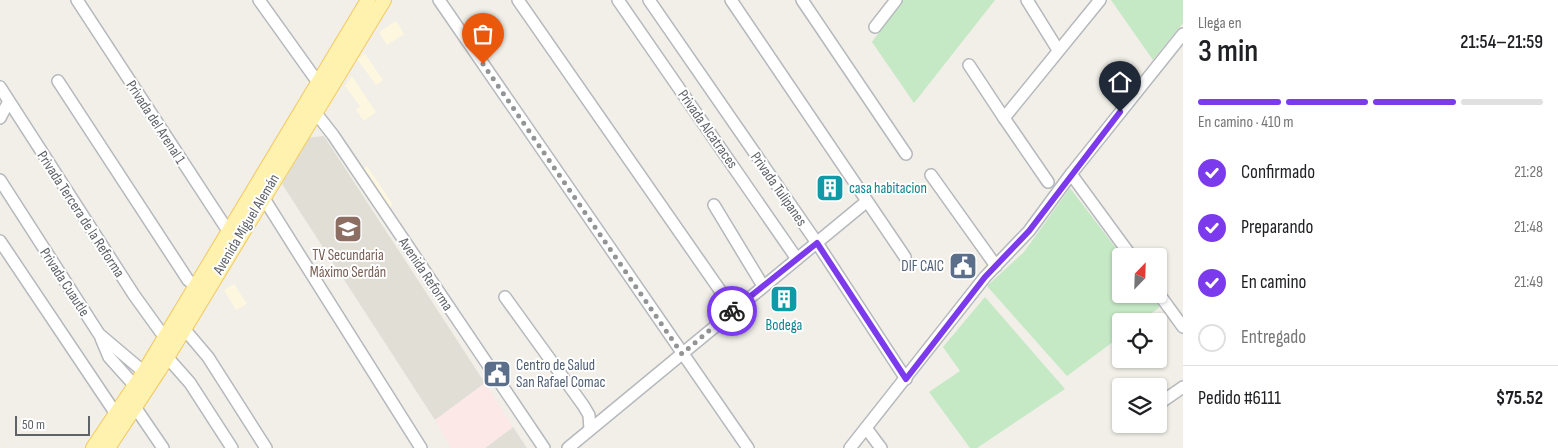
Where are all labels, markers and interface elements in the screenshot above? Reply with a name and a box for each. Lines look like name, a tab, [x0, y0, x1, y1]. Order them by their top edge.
pin	[462, 13, 504, 64]
text: Llega en	[1198, 14, 1242, 33]
icon: bag	[469, 20, 497, 48]
text: 21:54–21:59	[1460, 31, 1543, 54]
text: 3 min	[1198, 32, 1258, 71]
pin	[1099, 61, 1141, 112]
icon: home	[1106, 68, 1134, 96]
street label: Privada del Arenal 1	[121, 77, 190, 168]
street label: Privada Alcatraces	[673, 86, 742, 172]
text: En camino · 410 m	[1198, 113, 1294, 132]
street label: Privada Tercera de la Reforma	[33, 147, 129, 281]
street label: Privada Tulipanes	[746, 149, 811, 230]
icon: check	[1198, 159, 1226, 187]
text: Confirmado	[1241, 161, 1315, 184]
text: 21:28	[1514, 163, 1543, 182]
street label: Avenida Miguel Alemán	[208, 170, 284, 279]
building icon: casa habitacion	[815, 173, 845, 203]
place label: casa habitacion	[849, 179, 927, 198]
school or university icon: TV Secundaria Máximo Serdán	[333, 214, 363, 244]
icon: check	[1198, 214, 1226, 242]
text: Preparando	[1241, 216, 1313, 239]
text: 21:48	[1514, 218, 1543, 237]
street label: Avenida Reforma	[394, 233, 457, 315]
street label: Privada Cuautle	[35, 244, 94, 320]
place label: TV Secundaria Máximo Serdán	[310, 246, 386, 282]
north arrow	[1112, 248, 1168, 302]
map controls	[1112, 248, 1167, 433]
public building icon: DIF CAIC	[948, 251, 978, 281]
place label: DIF CAIC	[901, 257, 944, 276]
icon: check	[1198, 269, 1226, 297]
text: En camino	[1241, 271, 1306, 294]
text: 21:49	[1514, 273, 1543, 292]
building icon: Bodega	[769, 284, 799, 314]
courier	[707, 286, 757, 336]
icon: bike	[718, 297, 746, 325]
button: locate	[1112, 313, 1167, 368]
place label: Bodega	[766, 316, 803, 335]
text: Entregado	[1241, 326, 1306, 349]
place label: Centro de Salud San Rafael Comac	[516, 356, 605, 392]
public building icon: Centro de Salud San Rafael Comac	[482, 359, 512, 389]
button: layers	[1112, 378, 1167, 433]
text: Pedido #6111	[1198, 387, 1281, 410]
text: $75.52	[1496, 387, 1543, 410]
scale bar	[15, 413, 90, 436]
text: 50 m	[22, 416, 45, 433]

